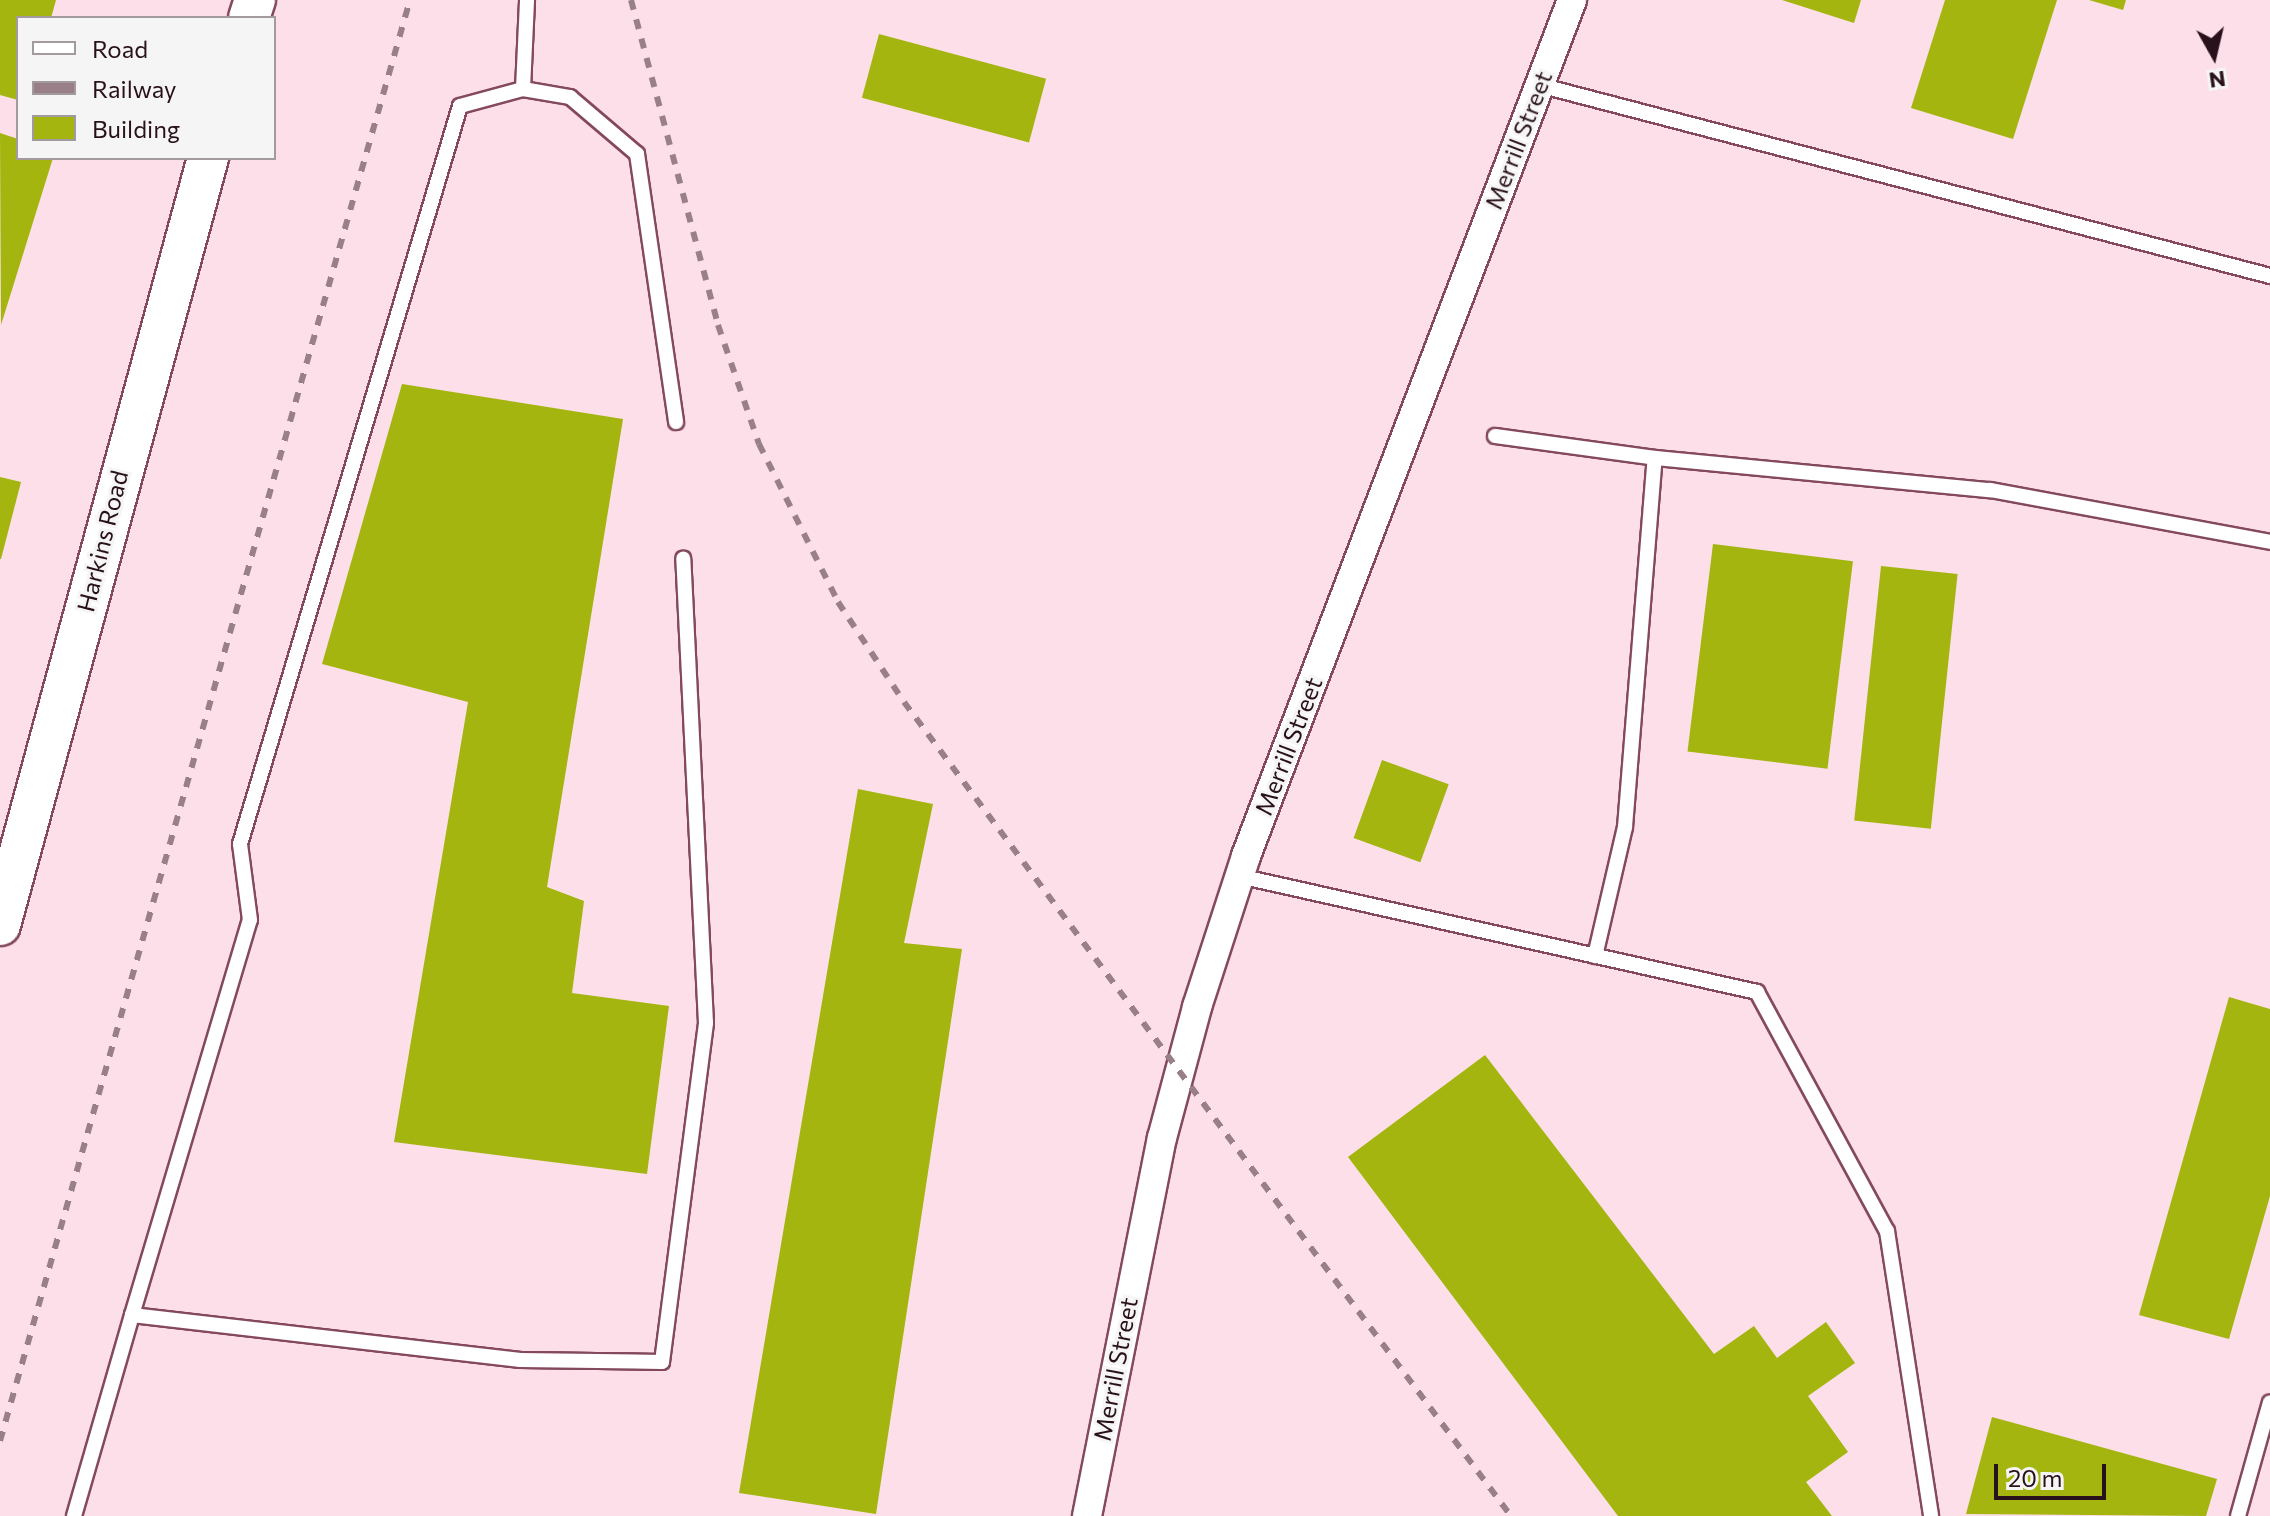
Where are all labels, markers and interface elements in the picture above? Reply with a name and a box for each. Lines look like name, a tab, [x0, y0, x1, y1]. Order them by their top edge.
legend	[16, 16, 276, 160]
north arrow	[2174, 16, 2254, 96]
text: Road	[92, 34, 148, 63]
text: N	[2207, 66, 2227, 95]
street label: Merrill Street	[1478, 67, 1558, 213]
text: Railway	[92, 74, 177, 103]
text: Building	[92, 114, 180, 143]
street label: Harkins Road	[71, 467, 133, 615]
street label: Merrill Street	[1248, 673, 1328, 819]
street label: Merrill Street	[1087, 1295, 1143, 1443]
scale bar	[1998, 1448, 2110, 1498]
text: 20 m	[2008, 1463, 2062, 1492]

